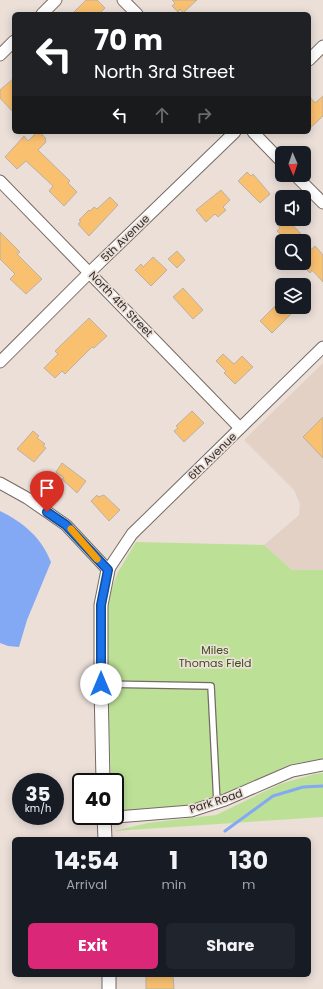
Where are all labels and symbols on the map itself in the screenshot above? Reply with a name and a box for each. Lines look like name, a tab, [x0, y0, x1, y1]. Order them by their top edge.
north arrow	[275, 146, 311, 182]
street label: 5th Avenue	[97, 211, 153, 265]
street label: North 4th Street	[85, 268, 157, 340]
street label: 6th Avenue	[184, 428, 240, 483]
pin	[30, 471, 64, 512]
park label: Miles Thomas Field	[179, 642, 251, 671]
position arrow	[80, 663, 122, 705]
speed limit sign: 40	[72, 773, 124, 825]
street label: Park Road	[187, 785, 245, 817]

